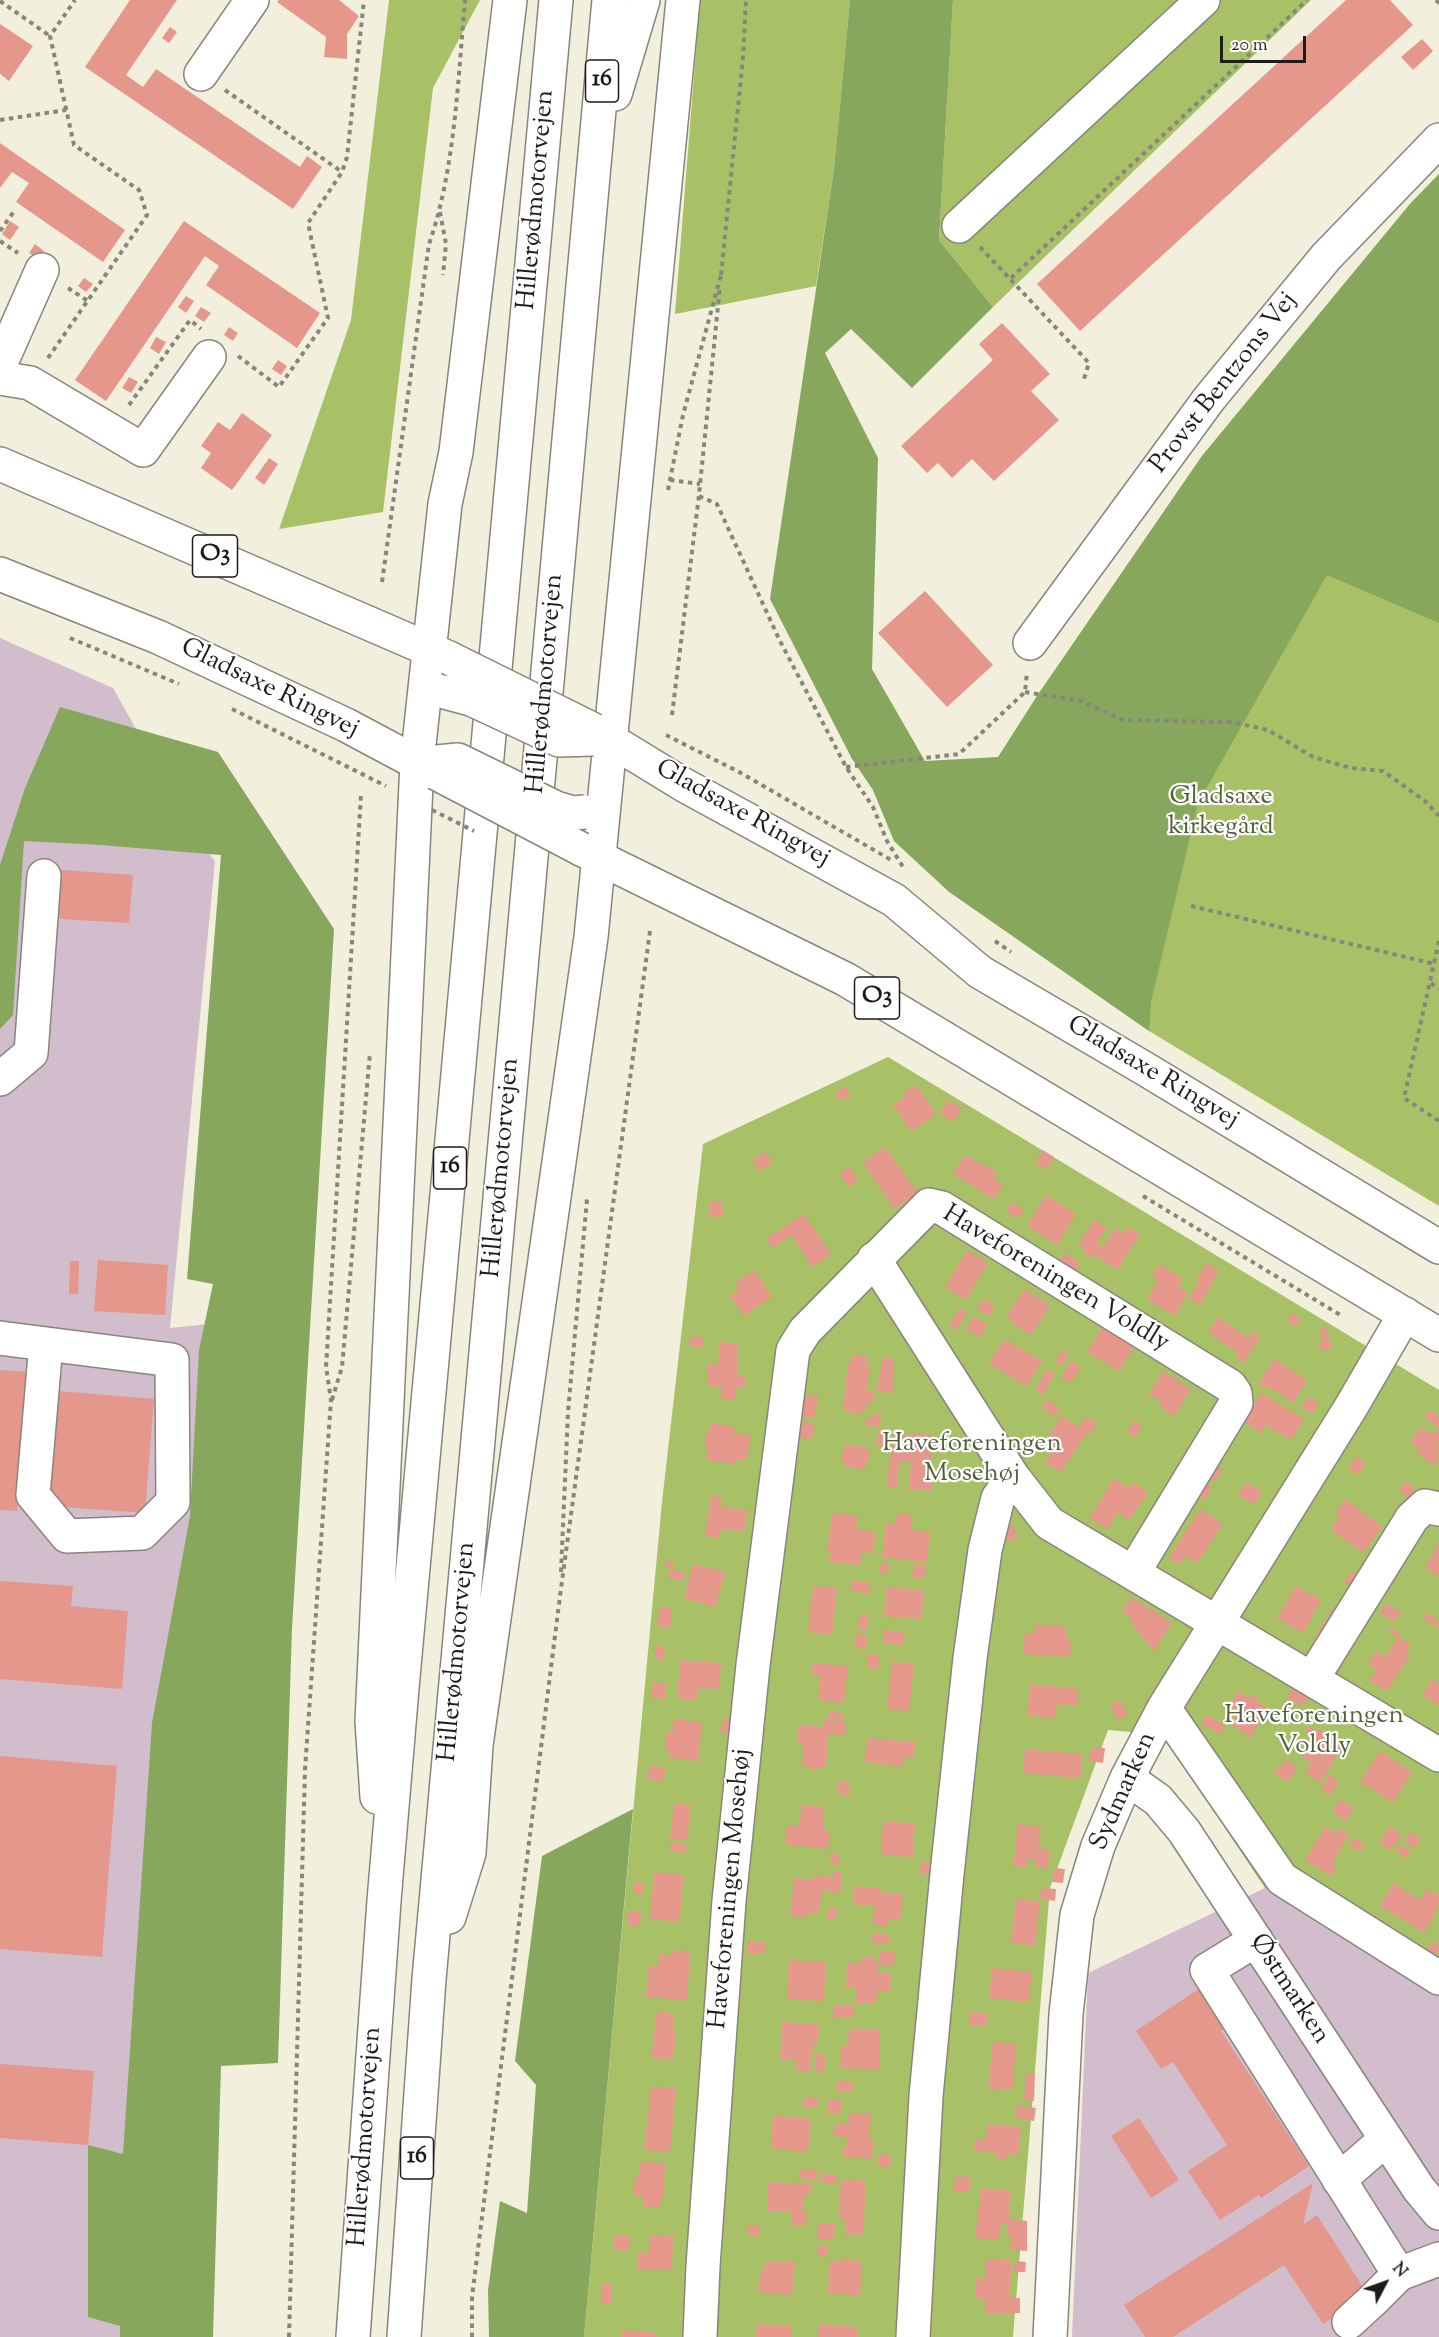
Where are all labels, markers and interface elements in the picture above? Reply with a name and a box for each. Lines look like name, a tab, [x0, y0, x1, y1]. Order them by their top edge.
scale bar	[1223, 24, 1308, 62]
text: 20 m	[1231, 33, 1268, 59]
road number: 16	[586, 60, 618, 102]
street label: Hillerødmotorvejen	[513, 89, 563, 311]
street label: Provst Bentzons Vej	[1145, 287, 1305, 481]
road number: O3	[192, 535, 238, 577]
street label: Hillerødmotorvejen	[522, 573, 572, 795]
street label: Gladsaxe Ringvej	[175, 633, 363, 747]
street label: Gladsaxe Ringvej	[649, 754, 835, 876]
park label: Gladsaxe kirkegård	[1168, 783, 1274, 844]
road number: O3	[854, 977, 900, 1019]
street label: Gladsaxe Ringvej	[1061, 1011, 1243, 1137]
street label: Hillerødmotorvejen	[478, 1057, 528, 1279]
road number: 16	[434, 1147, 466, 1189]
street label: Haveforeningen Voldly	[936, 1200, 1174, 1360]
park label: Haveforeningen Mosehøj	[882, 1430, 1062, 1492]
street label: Hillerødmotorvejen	[434, 1541, 484, 1763]
park label: Haveforeningen Voldly	[1224, 1702, 1404, 1763]
street label: Sydmarken	[1085, 1728, 1165, 1856]
street label: Haveforeningen Mosehøj	[704, 1748, 760, 2030]
street label: Østmarken	[1241, 1929, 1335, 2051]
street label: Hillerødmotorvejen	[344, 2026, 390, 2248]
road number: 16	[400, 2137, 434, 2179]
north arrow	[1355, 2253, 1415, 2313]
text: N	[1386, 2258, 1412, 2283]

